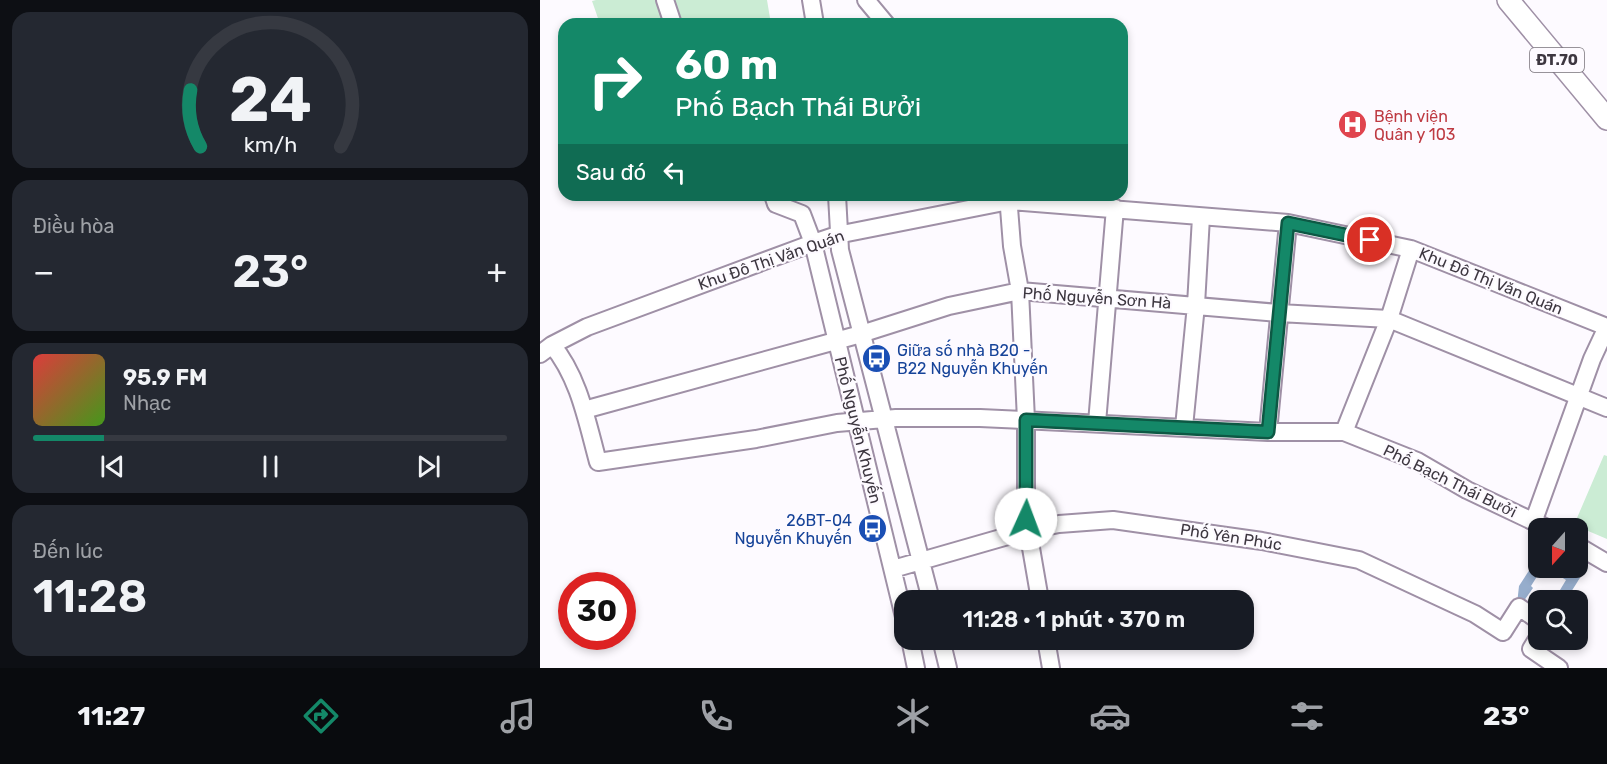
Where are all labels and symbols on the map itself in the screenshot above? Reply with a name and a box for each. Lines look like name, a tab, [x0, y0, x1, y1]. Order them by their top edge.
road number: ĐT.70	[1530, 48, 1584, 72]
place label: Bệnh viện Quân y 103	[1374, 107, 1455, 144]
hospital icon: Bệnh viện Quân y 103	[1337, 109, 1369, 141]
pin	[1344, 214, 1395, 265]
street label: Khu Đô Thị Văn Quán	[695, 226, 847, 294]
street label: Khu Đô Thị Văn Quán	[1416, 243, 1566, 319]
street label: Phố Nguyễn Sơn Hà	[1022, 282, 1172, 313]
place label: Giữa số nhà B20 - B22 Nguyễn Khuyến	[897, 339, 1048, 378]
bus stop icon: Giữa số nhà B20 - B22 Nguyễn Khuyến	[860, 343, 892, 375]
street label: Phố Nguyễn Khuyến	[831, 354, 887, 505]
street label: Phố Bạch Thái Bưởi	[1380, 439, 1520, 522]
position arrow	[994, 487, 1058, 551]
place label: 26BT-04 Nguyễn Khuyến	[734, 511, 852, 548]
bus stop icon: 26BT-04 Nguyễn Khuyến	[857, 513, 889, 545]
street label: Phố Yên Phúc	[1179, 518, 1284, 554]
north arrow	[1528, 518, 1588, 578]
speed limit sign: 30	[558, 572, 636, 650]

